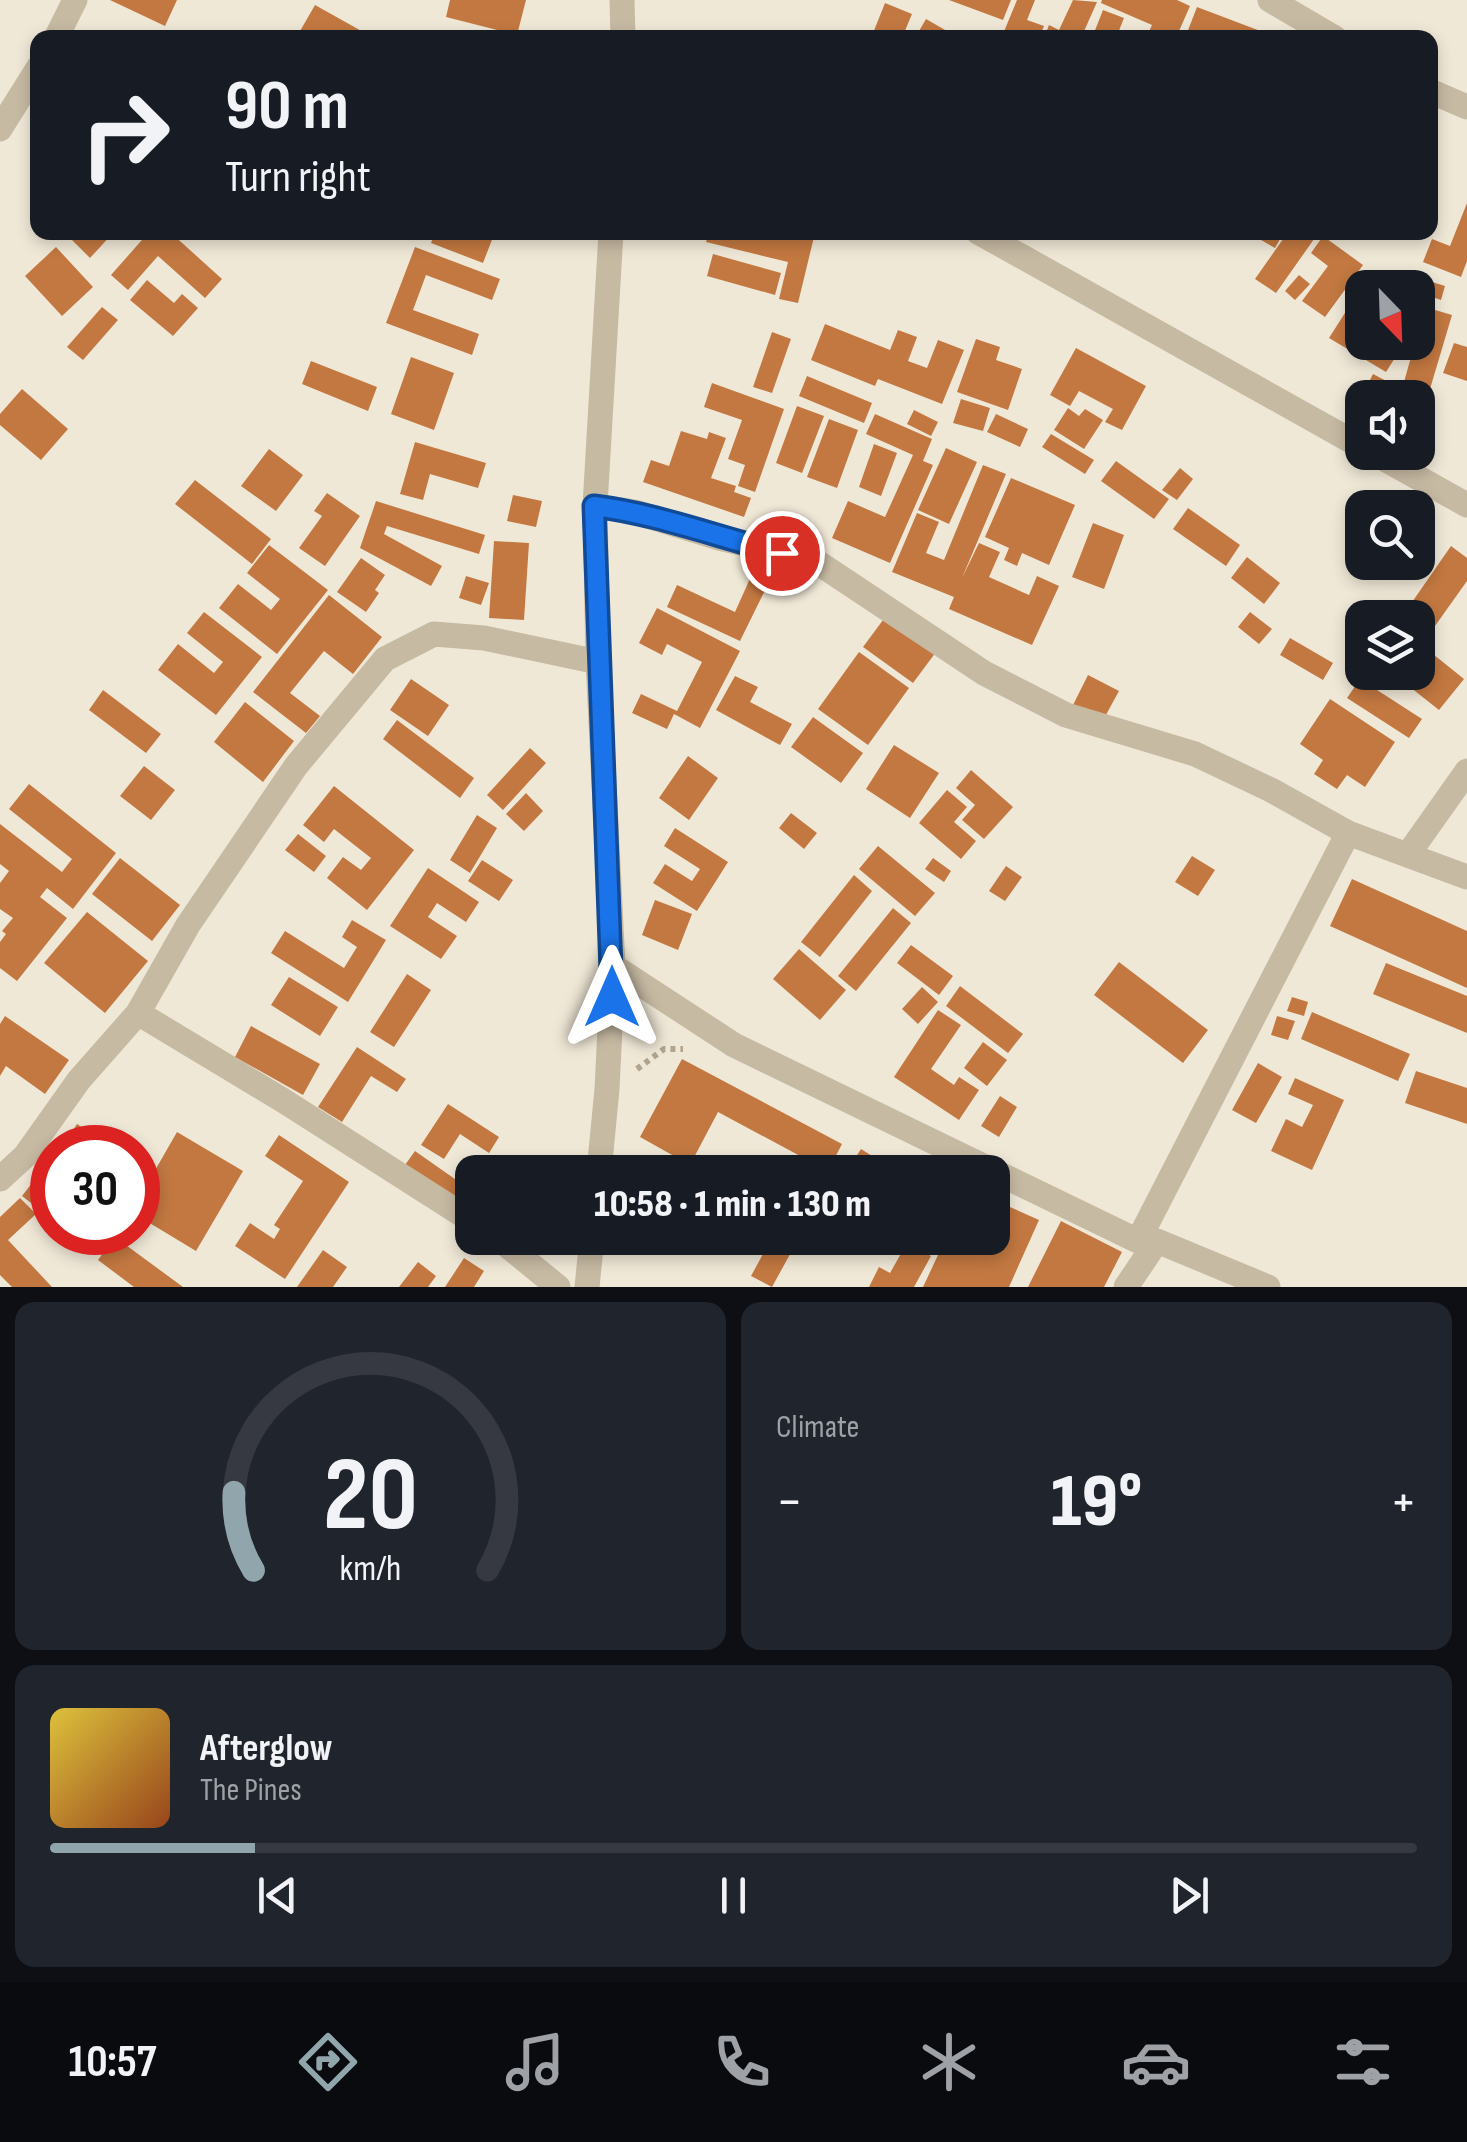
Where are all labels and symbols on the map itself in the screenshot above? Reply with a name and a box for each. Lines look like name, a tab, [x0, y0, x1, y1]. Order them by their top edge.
north arrow	[1345, 270, 1435, 360]
pin	[740, 511, 825, 596]
position arrow	[560, 945, 664, 1049]
speed limit sign: 30	[30, 1125, 160, 1255]

